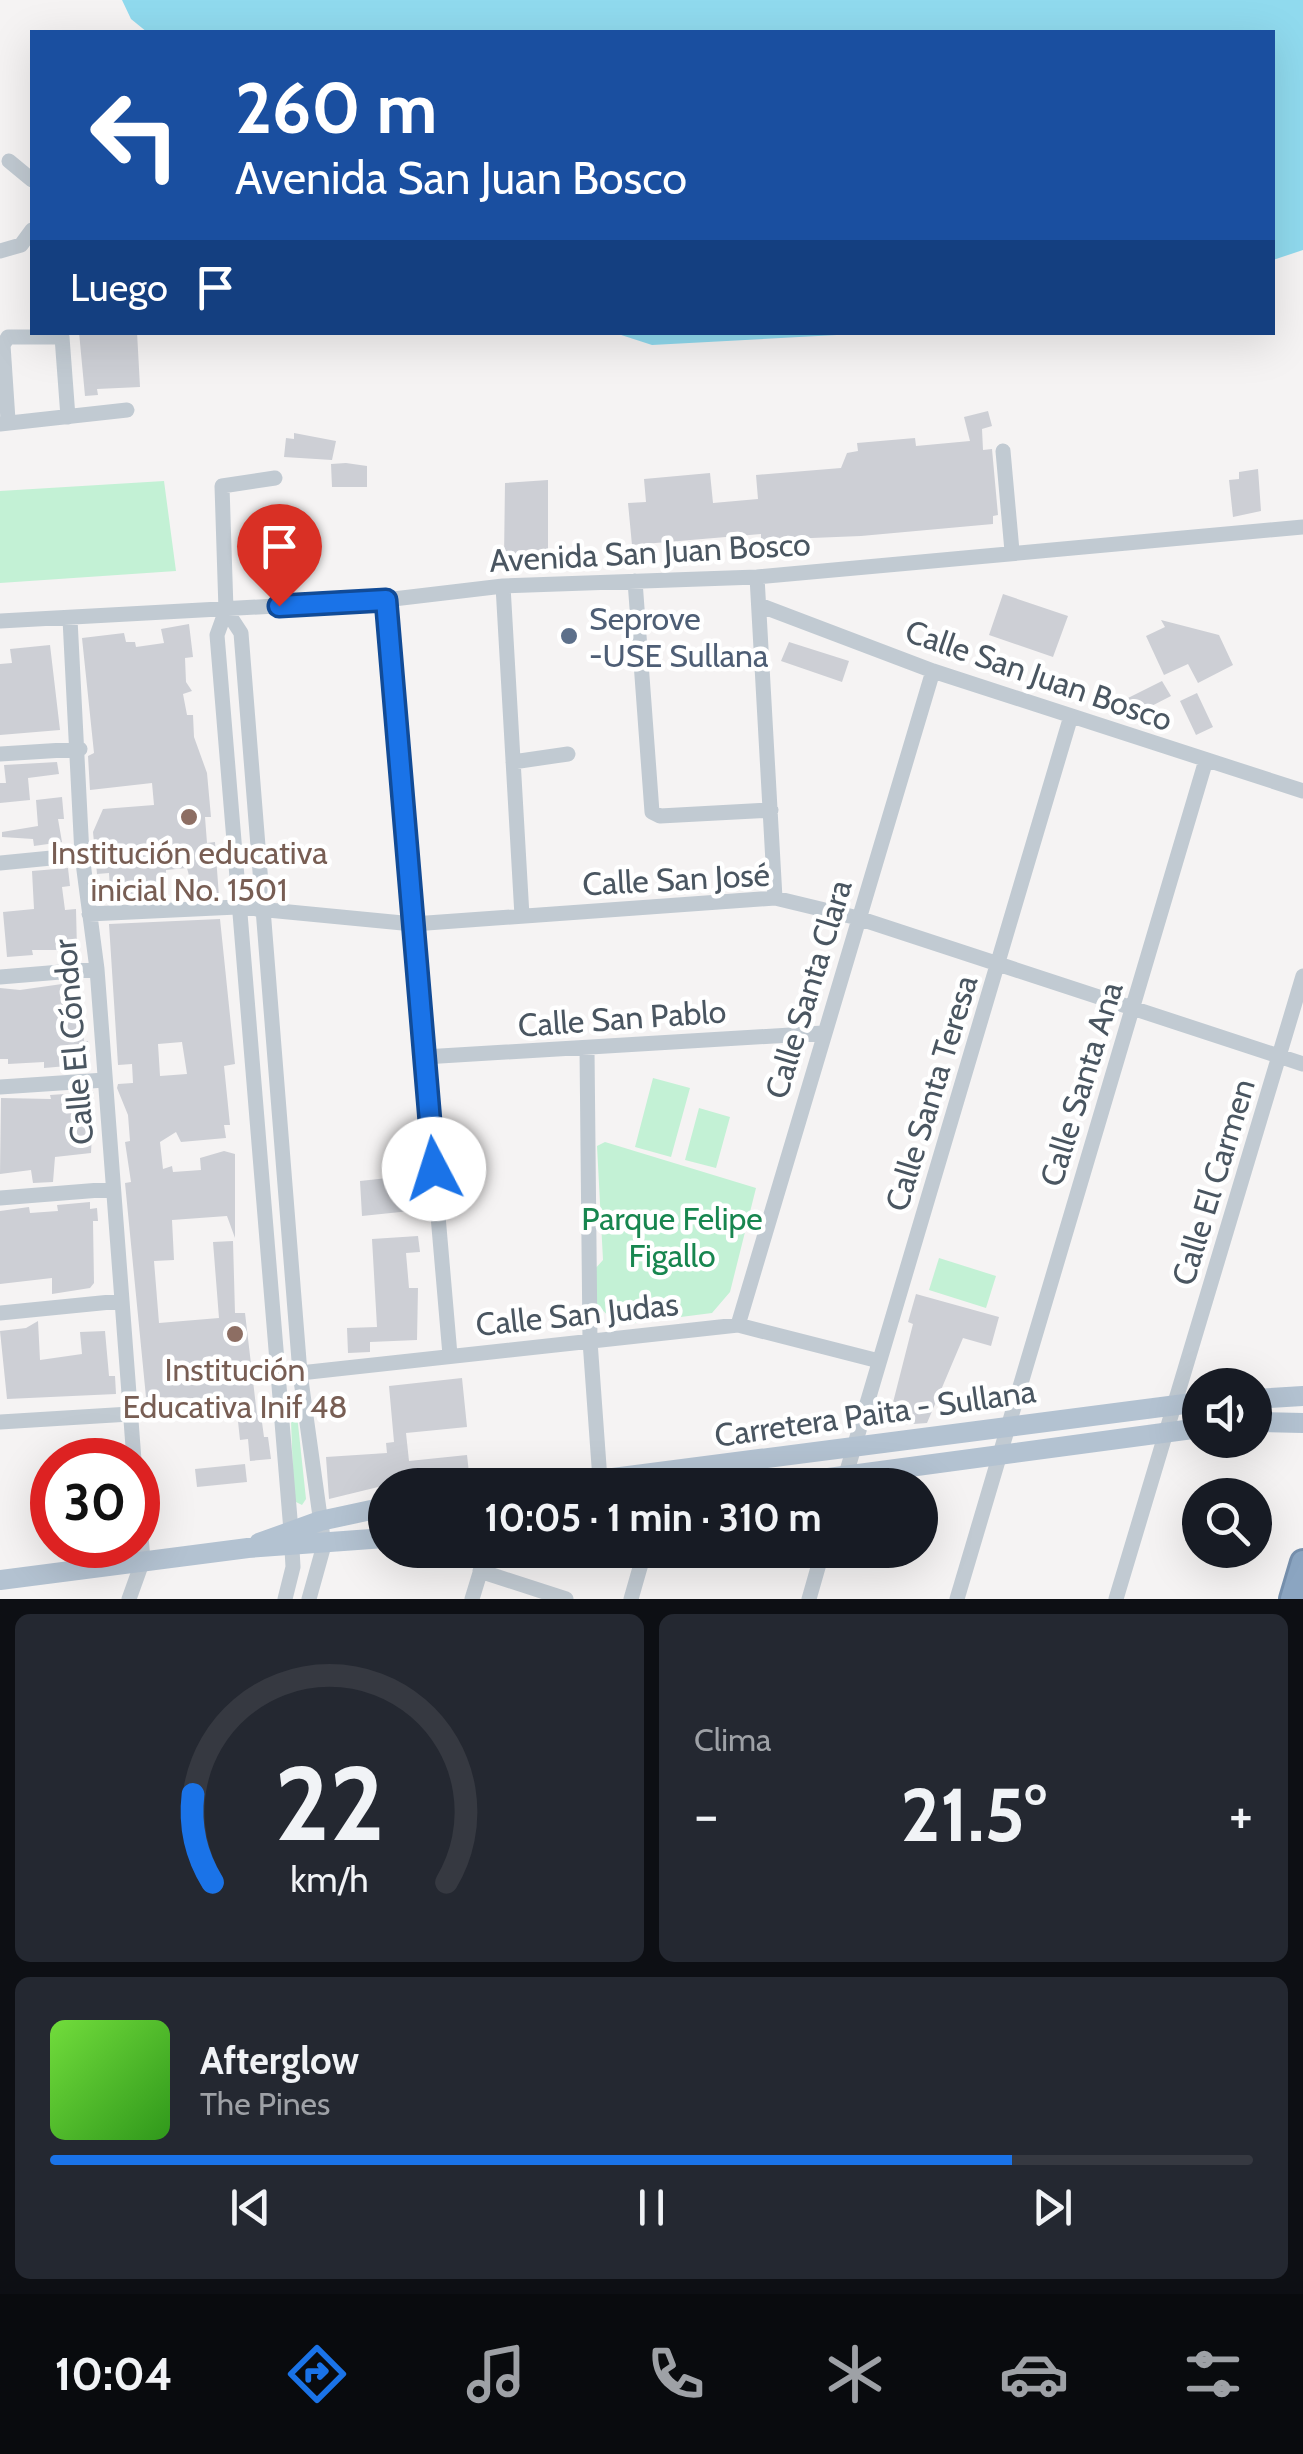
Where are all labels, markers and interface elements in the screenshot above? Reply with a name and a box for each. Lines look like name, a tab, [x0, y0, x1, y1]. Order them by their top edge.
text: 260 m	[235, 65, 437, 151]
icon: left	[70, 70, 200, 200]
text: Avenida San Juan Bosco	[235, 151, 687, 205]
icon: arrive	[188, 260, 243, 315]
text: Luego	[70, 264, 168, 311]
pin	[237, 504, 322, 607]
icon: arrive	[252, 519, 307, 574]
street label: Avenida San Juan Bosco	[488, 524, 812, 580]
place label: Seprove -USE Sullana	[589, 599, 769, 675]
street label: Calle San Juan Bosco	[900, 611, 1178, 739]
marker: Seprove -USE Sullana	[558, 625, 580, 647]
marker: Institución educativa inicial No. 1501	[178, 806, 200, 828]
place label: Institución educativa inicial No. 1501	[50, 833, 328, 909]
street label: Calle San José	[581, 855, 771, 903]
street label: Calle Santa Clara	[756, 874, 860, 1103]
street label: Calle El Cóndor	[45, 937, 101, 1146]
street label: Calle Santa Teresa	[877, 970, 986, 1215]
street label: Calle Santa Ana	[1031, 977, 1131, 1191]
street label: Calle San Pablo	[517, 991, 727, 1045]
street label: Calle El Carmen	[1163, 1074, 1263, 1290]
position arrow	[382, 1117, 486, 1221]
park label: Parque Felipe Figallo	[581, 1199, 763, 1275]
street label: Calle San Judas	[474, 1284, 680, 1344]
marker: Institución Educativa Inif 48	[224, 1323, 246, 1345]
place label: Institución Educativa Inif 48	[122, 1350, 348, 1426]
map controls	[1182, 1368, 1272, 1568]
button: sound	[1182, 1368, 1272, 1458]
street label: Carretera Paita - Sullana	[712, 1371, 1039, 1455]
speed limit sign: 30	[30, 1438, 160, 1568]
button: search	[1182, 1478, 1272, 1568]
text: 10:05 · 1 min · 310 m	[485, 1494, 821, 1541]
text: Clima	[694, 1720, 771, 1759]
text: 22	[274, 1740, 385, 1866]
text: 21.5°	[901, 1769, 1046, 1860]
text: −	[694, 1781, 718, 1848]
text: +	[1229, 1781, 1253, 1848]
text: km/h	[290, 1858, 369, 1901]
text: Afterglow	[200, 2037, 359, 2084]
text: The Pines	[200, 2084, 330, 2123]
icon: previous	[223, 2180, 278, 2235]
icon: pause	[624, 2180, 679, 2235]
icon: next	[1025, 2180, 1080, 2235]
icon: directions	[282, 2339, 352, 2409]
icon: music	[461, 2339, 531, 2409]
icon: phone	[641, 2339, 711, 2409]
icon: climate	[820, 2339, 890, 2409]
icon: car	[999, 2339, 1069, 2409]
icon: filters	[1178, 2339, 1248, 2409]
text: 10:04	[55, 2347, 173, 2401]

